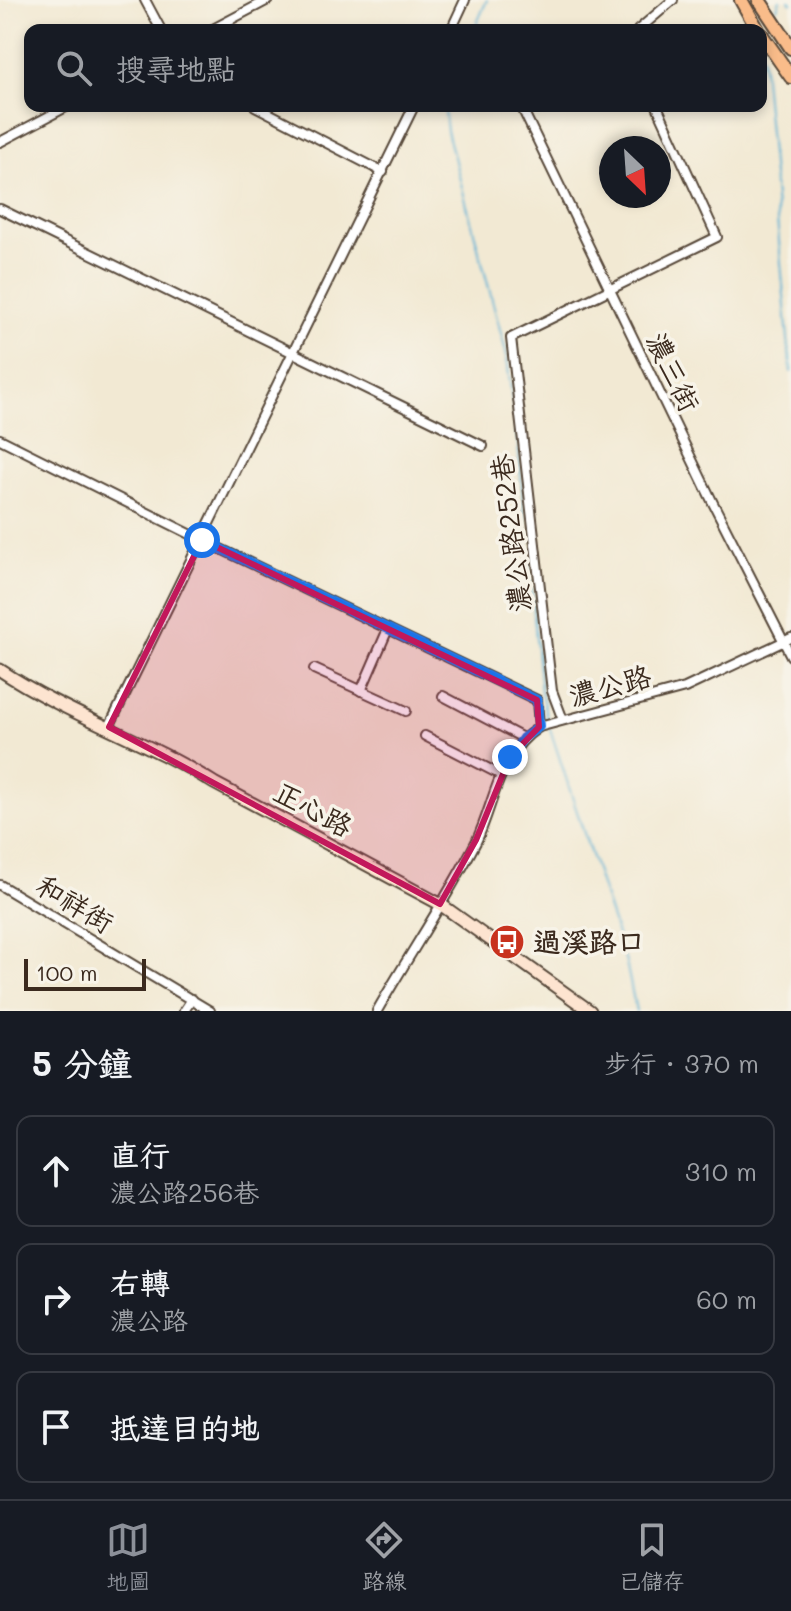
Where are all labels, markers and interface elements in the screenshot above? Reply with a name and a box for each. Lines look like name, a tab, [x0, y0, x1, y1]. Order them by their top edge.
search box	[24, 24, 767, 112]
icon: search	[52, 46, 96, 90]
text: 搜尋地點	[116, 48, 236, 88]
north arrow	[599, 136, 671, 208]
street label: 濃三街	[639, 326, 708, 417]
street label: 濃公路252巷	[482, 451, 538, 614]
route start	[184, 522, 220, 558]
street label: 濃公路	[565, 657, 655, 713]
route end	[492, 739, 528, 775]
street label: 正心路	[268, 773, 359, 844]
street label: 和祥街	[30, 866, 121, 940]
bus stop icon: 過溪路口	[488, 923, 526, 961]
place label: 過溪路口	[533, 923, 645, 959]
scale bar	[24, 955, 146, 991]
text: 100 m	[36, 958, 98, 987]
text: 5 分鐘	[32, 1040, 132, 1085]
text: 步行 · 370 m	[604, 1046, 759, 1080]
text: 直行	[110, 1134, 170, 1174]
icon: ahead	[34, 1149, 78, 1193]
text: 310 m	[685, 1154, 757, 1188]
text: 濃公路256巷	[110, 1175, 259, 1209]
text: 右轉	[110, 1262, 170, 1302]
icon: right	[34, 1277, 78, 1321]
text: 60 m	[696, 1282, 757, 1316]
text: 濃公路	[110, 1303, 188, 1337]
icon: arrive	[34, 1405, 78, 1449]
text: 抵達目的地	[110, 1407, 260, 1447]
tab: 地圖	[106, 1518, 150, 1595]
tab: 路線	[362, 1518, 407, 1595]
tab: 已儲存	[619, 1518, 685, 1595]

